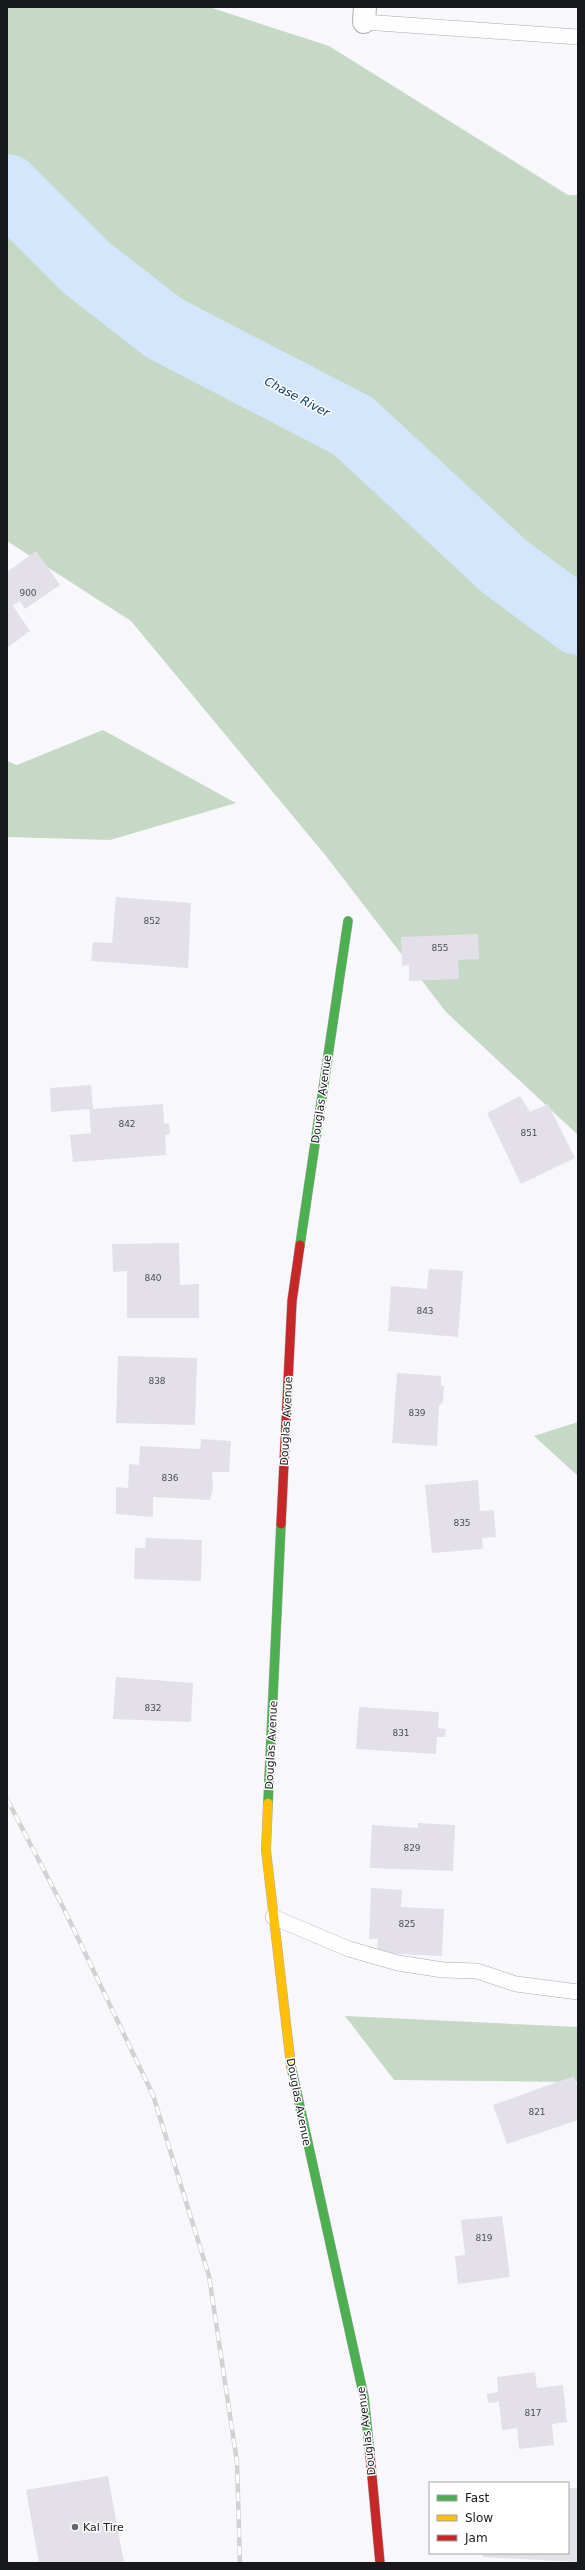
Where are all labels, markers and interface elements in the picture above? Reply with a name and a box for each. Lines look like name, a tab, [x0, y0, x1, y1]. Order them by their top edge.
water label: Chase River	[262, 374, 333, 421]
house number: 900	[19, 588, 37, 598]
house number: 852	[143, 916, 161, 926]
house number: 855	[431, 943, 449, 953]
street label: Douglas Avenue	[309, 1054, 334, 1144]
house number: 842	[118, 1119, 136, 1129]
house number: 851	[520, 1128, 538, 1138]
house number: 840	[144, 1273, 162, 1283]
house number: 843	[416, 1306, 434, 1316]
house number: 838	[148, 1376, 166, 1386]
street label: Douglas Avenue	[278, 1376, 295, 1466]
house number: 839	[408, 1408, 426, 1418]
house number: 836	[161, 1473, 179, 1483]
house number: 835	[453, 1518, 471, 1528]
street label: Douglas Avenue	[263, 1700, 280, 1790]
house number: 832	[144, 1703, 162, 1713]
house number: 831	[392, 1728, 410, 1738]
house number: 829	[403, 1843, 421, 1853]
house number: 825	[398, 1919, 416, 1929]
street label: Douglas Avenue	[284, 2057, 313, 2147]
house number: 821	[528, 2107, 546, 2117]
house number: 819	[475, 2233, 493, 2243]
street label: Douglas Avenue	[355, 2386, 378, 2476]
house number: 817	[524, 2408, 542, 2418]
legend	[429, 2482, 569, 2554]
text: Fast	[465, 2491, 489, 2505]
text: Slow	[465, 2511, 493, 2525]
place label: Kal Tire	[83, 2521, 124, 2534]
marker: Kal Tire	[70, 2522, 80, 2532]
text: Jam	[464, 2531, 488, 2545]

